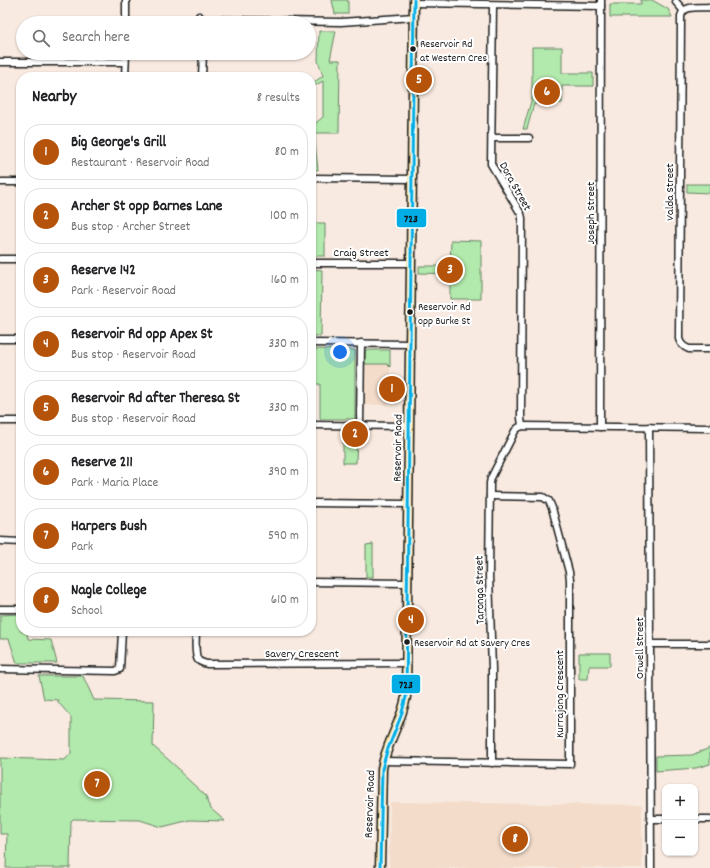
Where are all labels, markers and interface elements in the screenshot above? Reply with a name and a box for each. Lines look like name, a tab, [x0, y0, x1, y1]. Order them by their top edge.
search box	[16, 16, 316, 60]
icon: search	[30, 27, 52, 49]
text: Search here	[62, 27, 130, 49]
place label: Reservoir Rd at Western Cres	[420, 37, 487, 67]
marker: Reservoir Rd at Western Cres	[408, 44, 418, 54]
pin: 5	[406, 65, 432, 95]
pin: 6	[534, 77, 560, 107]
text: Nearby	[32, 86, 76, 110]
text: 8 results	[257, 89, 300, 108]
text: Big George's Grill	[71, 132, 166, 154]
text: 1	[45, 143, 47, 162]
text: 80 m	[275, 143, 299, 162]
text: Restaurant · Reservoir Road	[71, 154, 209, 173]
street label: Dora Street	[494, 159, 535, 215]
street label: Valda Street	[662, 163, 679, 221]
street label: Joseph Street	[583, 181, 600, 244]
text: Archer St opp Barnes Lane	[71, 196, 222, 218]
text: 2	[43, 207, 49, 226]
text: 100 m	[270, 207, 299, 226]
line badge: 723	[396, 208, 427, 228]
text: 723	[404, 212, 418, 228]
text: Bus stop · Archer Street	[71, 218, 190, 237]
street label: Craig Street	[333, 245, 389, 262]
pin: 3	[437, 255, 463, 285]
text: Reserve 142	[71, 260, 136, 282]
text: 3	[43, 271, 49, 290]
text: 160 m	[271, 271, 299, 290]
text: Park · Reservoir Road	[71, 282, 176, 301]
place label: Reservoir Rd opp Burke St	[418, 300, 470, 330]
marker: Reservoir Rd opp Burke St	[405, 307, 415, 317]
text: Reservoir Rd opp Apex St	[71, 324, 213, 346]
text: 4	[43, 335, 49, 354]
text: 330 m	[268, 335, 299, 354]
your location	[330, 342, 350, 362]
text: Bus stop · Reservoir Road	[71, 346, 196, 365]
pin: 1	[379, 374, 405, 404]
text: Reservoir Rd after Theresa St	[71, 388, 240, 410]
text: 5	[43, 399, 49, 418]
text: 330 m	[268, 399, 299, 418]
text: Bus stop · Reservoir Road	[71, 410, 196, 429]
street label: Reservoir Road	[389, 414, 408, 482]
pin: 2	[342, 419, 368, 449]
text: Reserve 211	[71, 452, 133, 474]
text: 6	[43, 463, 49, 482]
text: 390 m	[268, 463, 299, 482]
text: Park · Maria Place	[71, 474, 158, 493]
text: Harpers Bush	[71, 516, 147, 538]
text: 7	[44, 527, 48, 546]
text: 590 m	[268, 527, 299, 546]
text: Park	[71, 538, 93, 557]
street label: Taronga Street	[471, 555, 490, 624]
text: Nagle College	[71, 580, 147, 602]
text: 8	[43, 591, 49, 610]
text: 610 m	[271, 591, 299, 610]
text: School	[71, 602, 103, 621]
pin: 4	[398, 605, 424, 635]
street label: Orwell Street	[632, 616, 649, 679]
place label: Reservoir Rd at Savery Cres	[414, 636, 530, 652]
marker: Reservoir Rd at Savery Cres	[402, 637, 412, 647]
street label: Savery Crescent	[265, 646, 340, 663]
street label: Kurrajong Crescent	[552, 649, 569, 738]
line badge: 723	[391, 674, 421, 694]
text: 723	[399, 678, 413, 694]
pin: 7	[84, 769, 110, 799]
street label: Reservoir Road	[361, 770, 380, 838]
map controls	[662, 784, 698, 856]
button: +	[662, 784, 698, 820]
button: −	[662, 820, 698, 856]
pin: 8	[502, 824, 528, 854]

